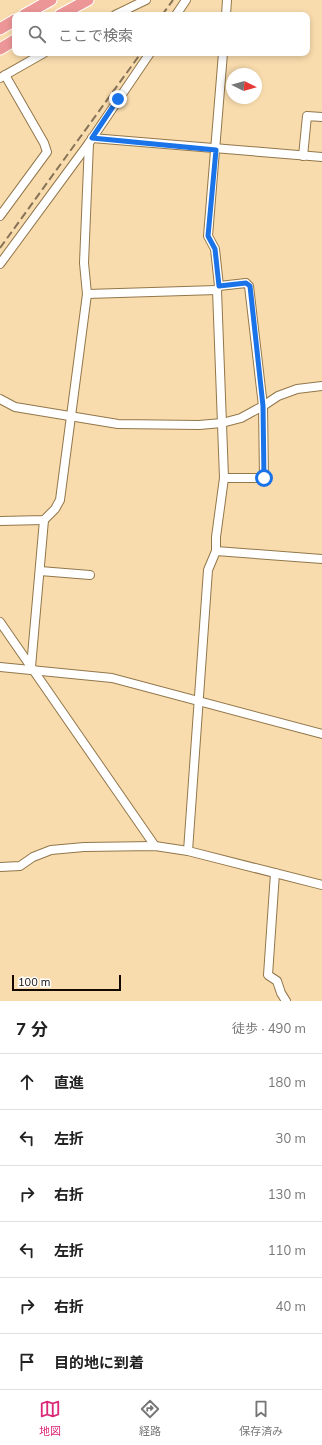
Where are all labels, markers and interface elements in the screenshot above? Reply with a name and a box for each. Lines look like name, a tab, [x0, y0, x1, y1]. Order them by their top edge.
search box	[12, 12, 310, 56]
icon: search	[26, 23, 48, 45]
text: ここで検索	[58, 26, 133, 45]
north arrow	[226, 68, 262, 104]
route end	[109, 90, 127, 108]
route start	[255, 469, 273, 487]
scale bar	[12, 973, 121, 992]
text: 100 m	[18, 975, 50, 989]
text: 7 分	[16, 1018, 48, 1039]
text: 徒歩 · 490 m	[232, 1020, 306, 1036]
icon: ahead	[16, 1071, 38, 1093]
text: 直進	[54, 1073, 84, 1092]
text: 180 m	[268, 1074, 306, 1090]
icon: left	[16, 1127, 38, 1149]
text: 左折	[54, 1129, 84, 1148]
text: 30 m	[276, 1130, 306, 1146]
icon: right	[16, 1183, 38, 1205]
text: 右折	[54, 1185, 84, 1204]
text: 130 m	[268, 1186, 306, 1202]
icon: left	[16, 1239, 38, 1261]
text: 左折	[54, 1241, 84, 1260]
text: 110 m	[268, 1242, 306, 1258]
icon: right	[16, 1295, 38, 1317]
text: 右折	[54, 1297, 84, 1316]
text: 40 m	[276, 1298, 306, 1314]
icon: arrive	[16, 1351, 38, 1373]
text: 目的地に到着	[54, 1353, 144, 1372]
tab: 地図	[39, 1398, 61, 1438]
tab: 経路	[139, 1398, 161, 1438]
tab: 保存済み	[239, 1398, 283, 1438]

